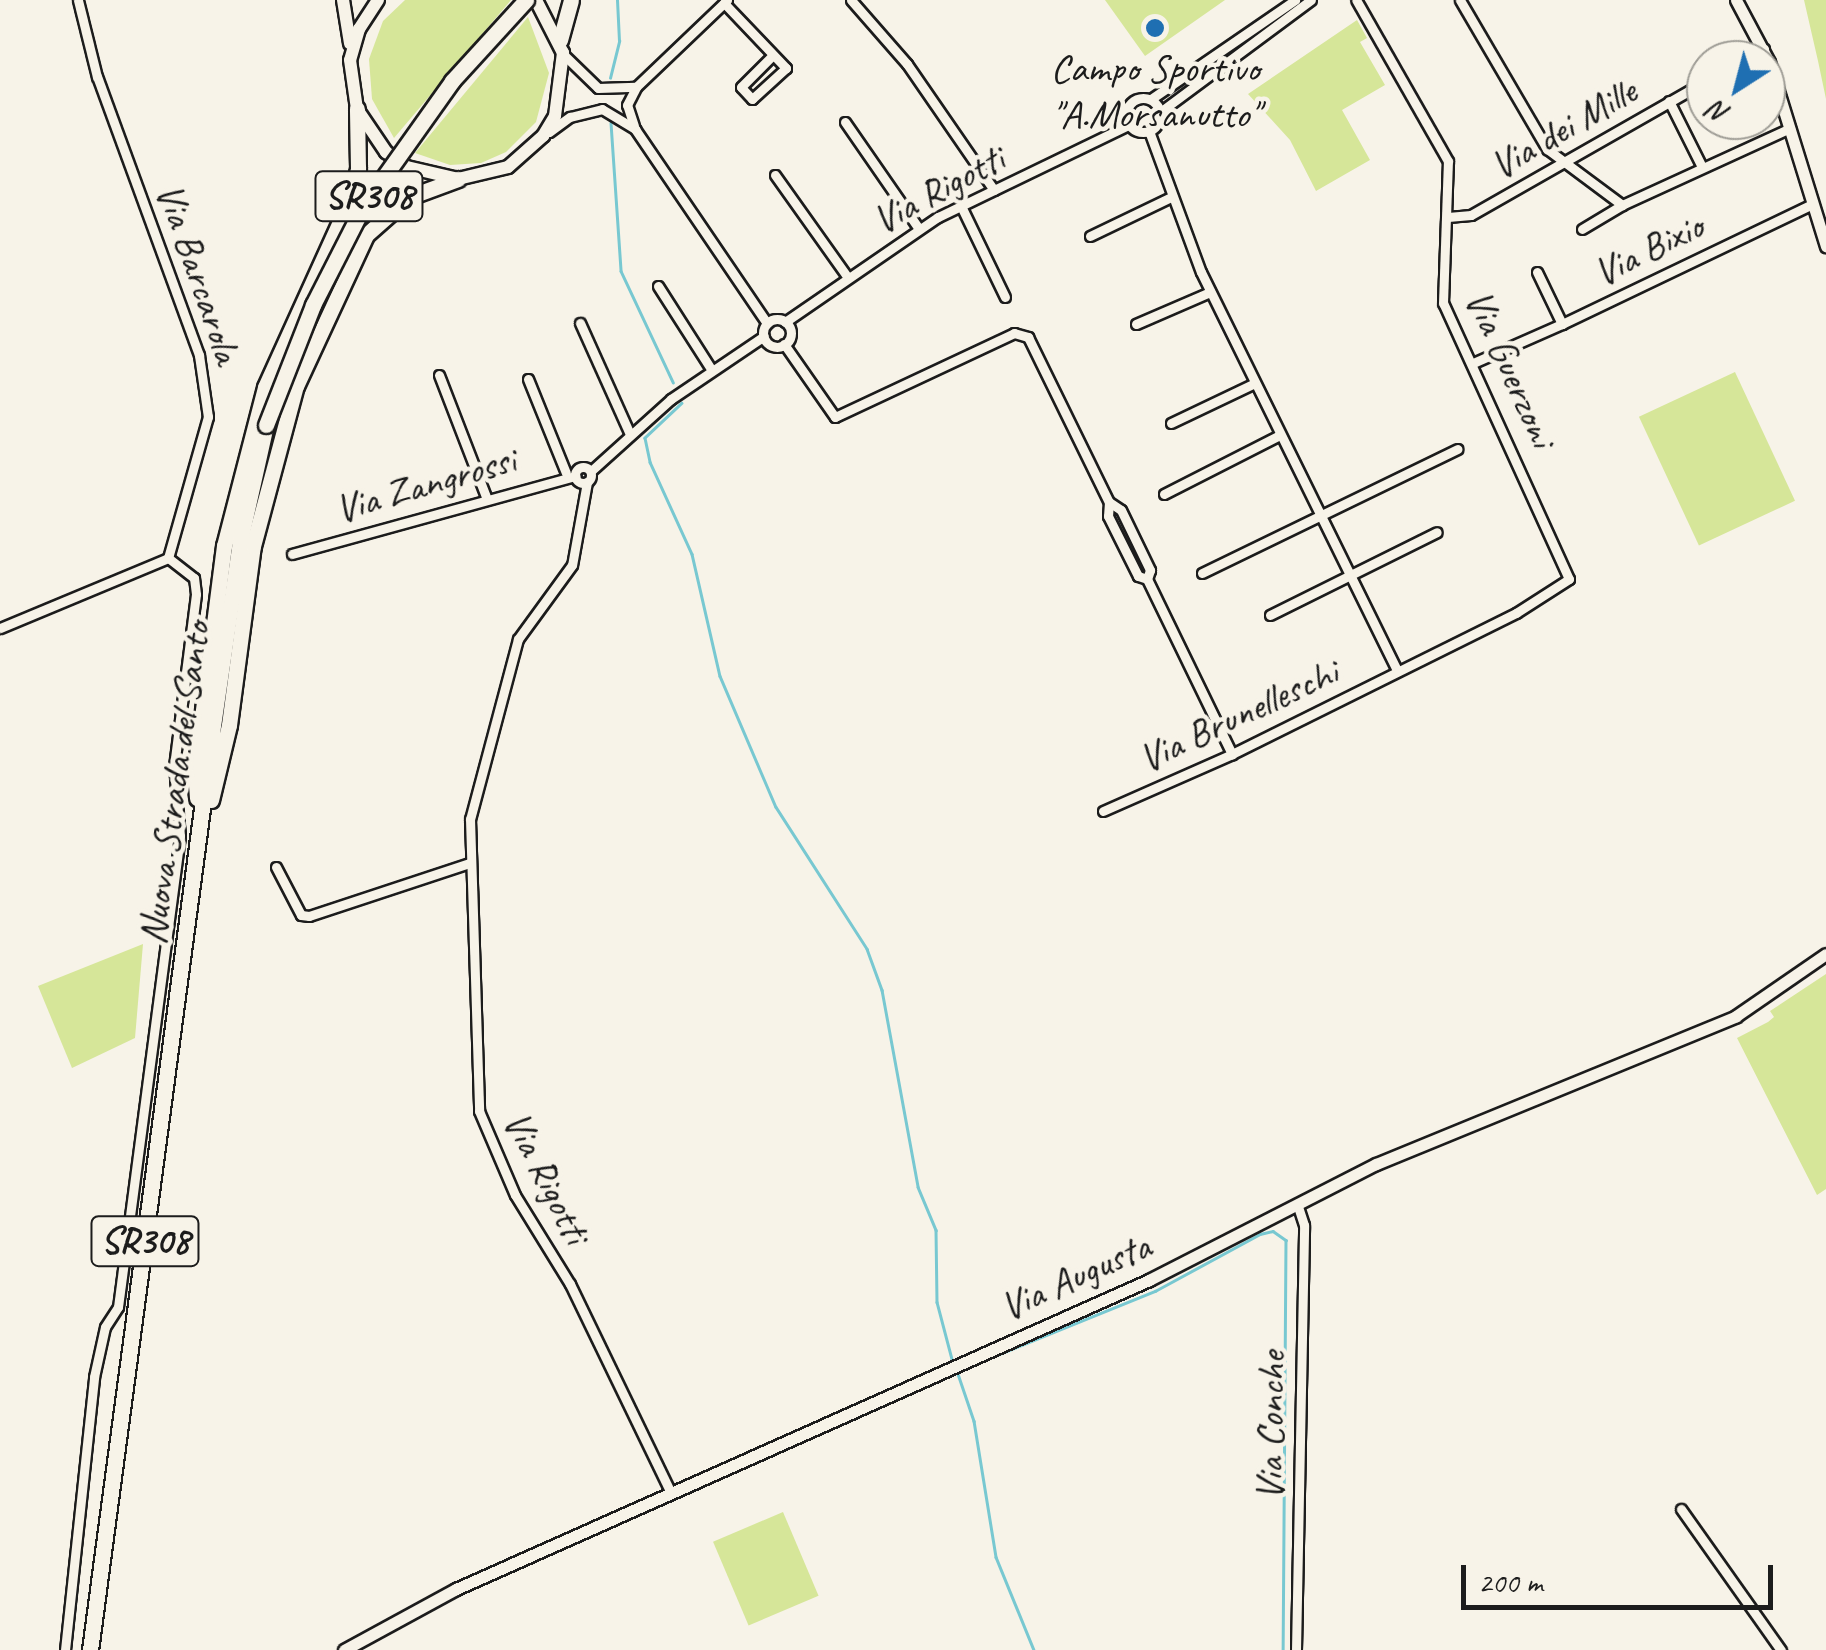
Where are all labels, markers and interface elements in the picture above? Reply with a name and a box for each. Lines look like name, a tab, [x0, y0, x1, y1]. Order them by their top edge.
marker: Campo Sportivo "A.Morsanutto"	[1144, 17, 1166, 39]
north arrow	[1686, 40, 1786, 140]
place label: Campo Sportivo "A.Morsanutto"	[1051, 44, 1259, 138]
street label: Via dei Mille	[1481, 67, 1645, 189]
text: N	[1702, 94, 1737, 132]
street label: Via Rigotti	[863, 134, 1013, 244]
road number: SR308	[314, 163, 424, 229]
street label: Via Barcarola	[146, 176, 252, 370]
street label: Via Bixio	[1585, 202, 1711, 296]
street label: Via Guerzoni	[1455, 282, 1567, 454]
street label: Via Zangrossi	[329, 435, 521, 533]
street label: Nuova Strada del Santo	[128, 618, 220, 948]
street label: Via Brunelleschi	[1130, 648, 1346, 782]
street label: Via Rigotti	[493, 1102, 601, 1252]
road number: SR308	[90, 1208, 200, 1274]
street label: Via Augusta	[992, 1222, 1158, 1330]
street label: Via Conche	[1245, 1351, 1295, 1501]
scale bar	[1466, 1545, 1778, 1607]
text: 200 m	[1478, 1563, 1543, 1601]

